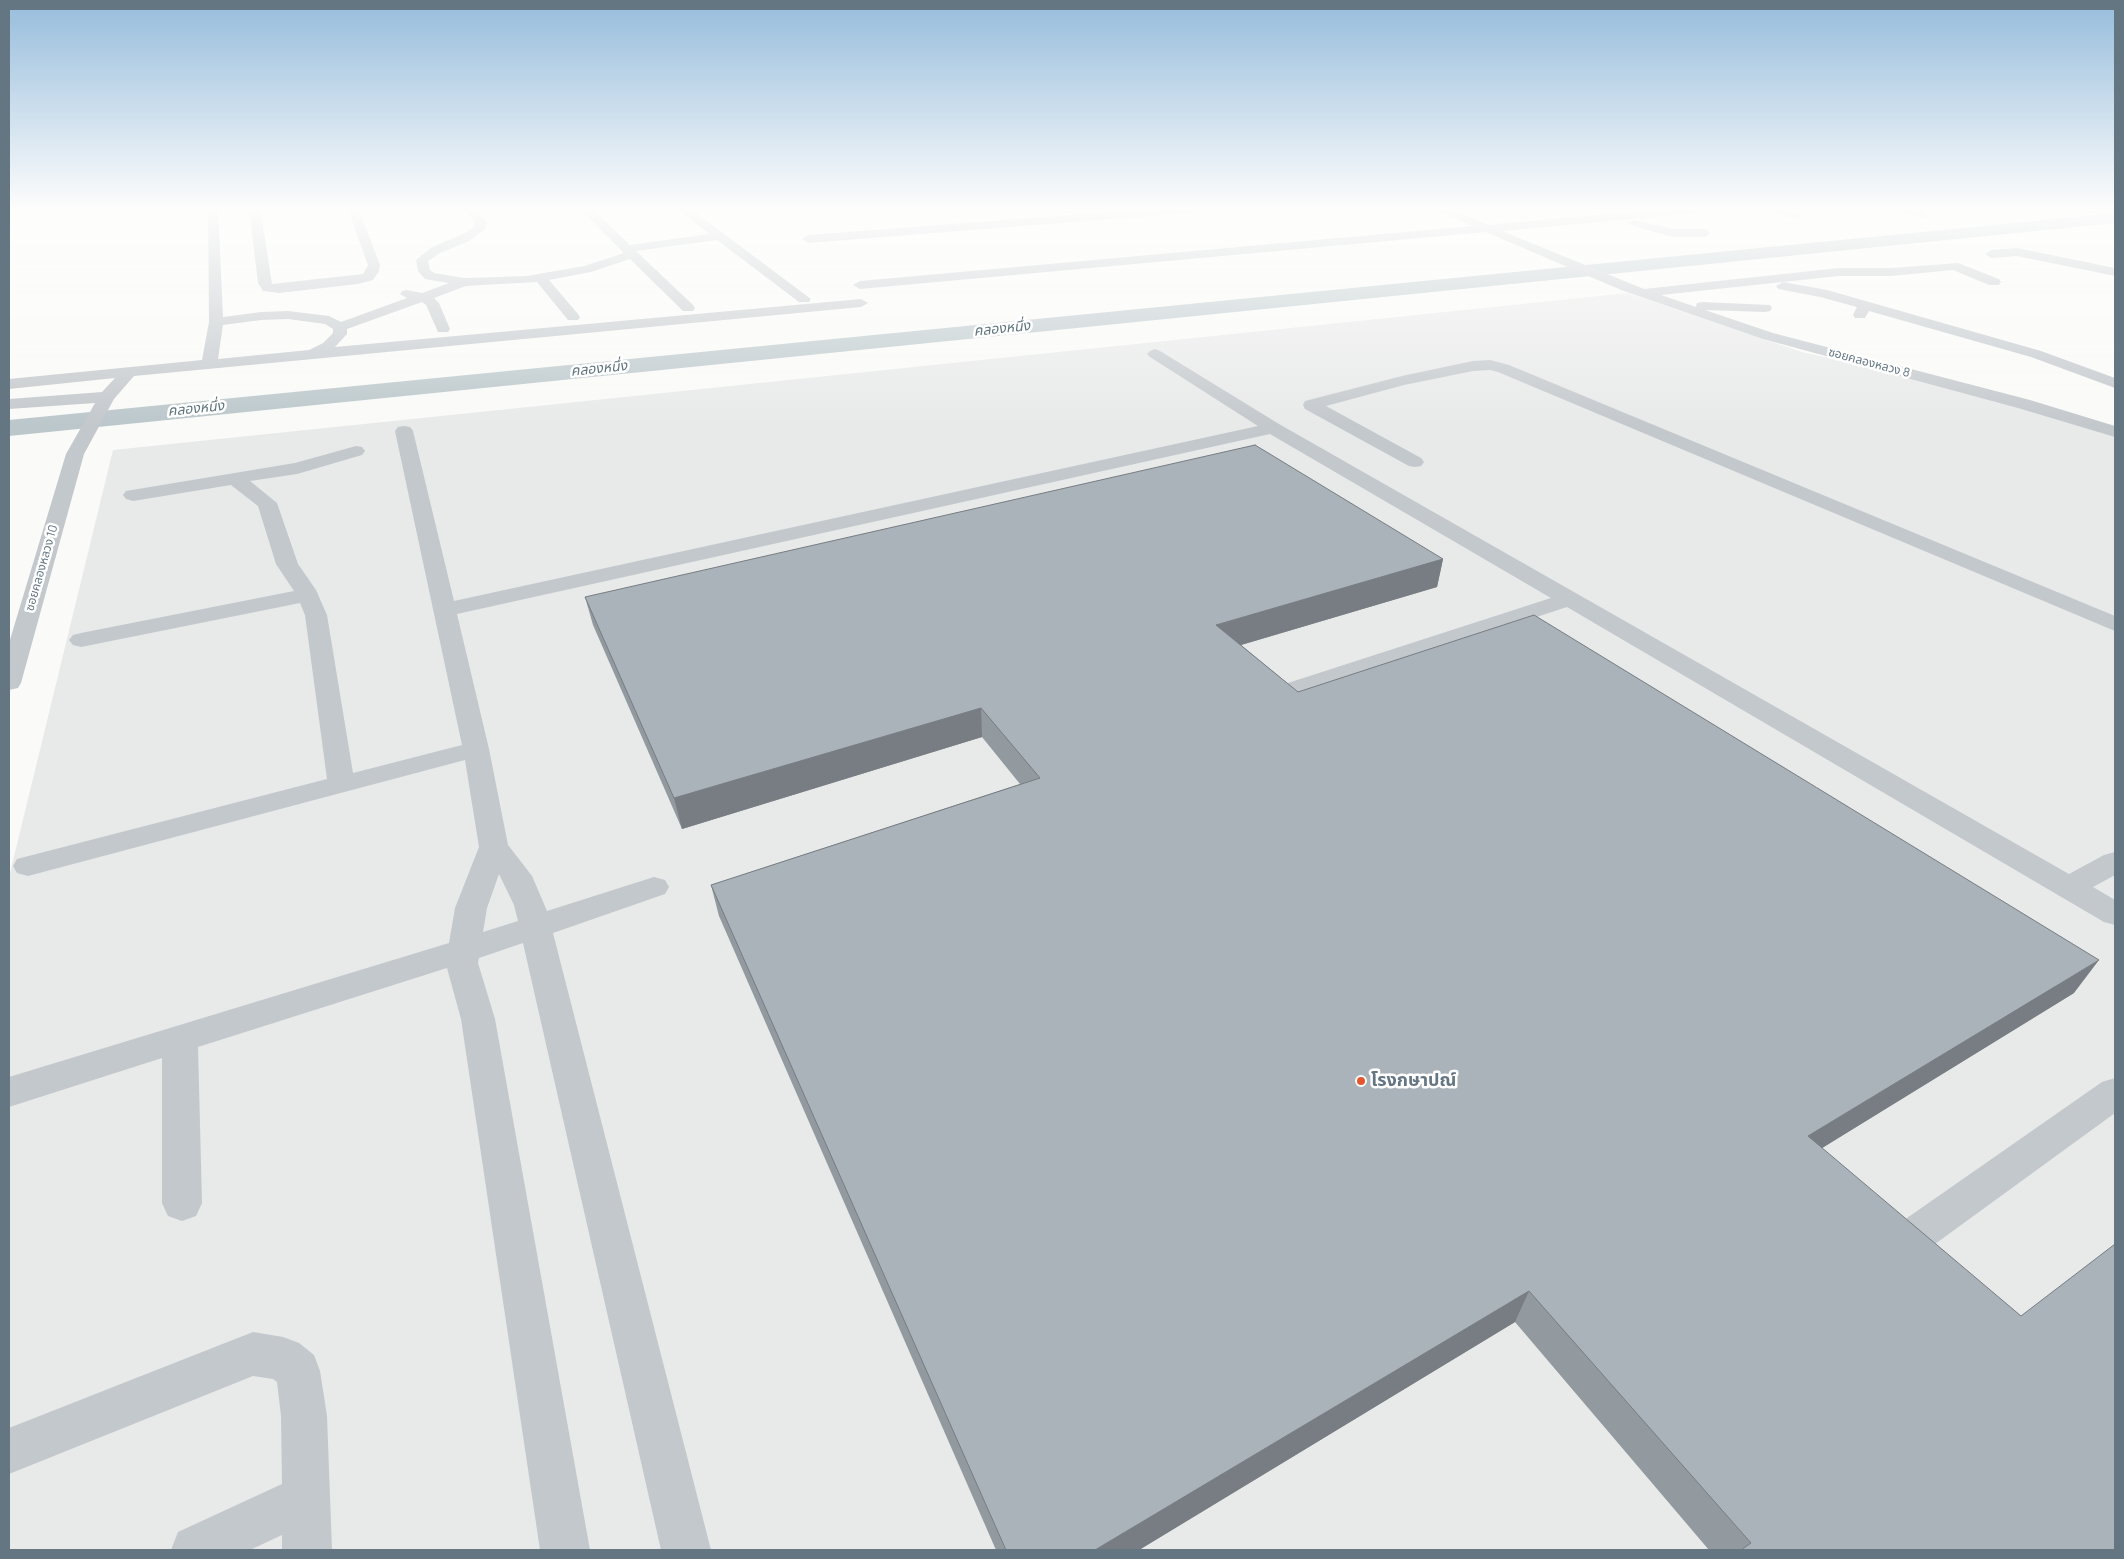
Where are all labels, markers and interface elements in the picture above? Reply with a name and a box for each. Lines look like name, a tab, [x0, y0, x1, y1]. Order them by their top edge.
water label: คลองหนึ่ง	[973, 318, 1031, 340]
street label: ซอยคลองหลวง 8	[1827, 345, 1911, 381]
water label: คลองหนึ่ง	[570, 358, 628, 380]
water label: คลองหนึ่ง	[167, 398, 225, 420]
street label: ซอยคลองหลวง 10	[23, 523, 61, 613]
place label: โรงกษาปณ์	[1371, 1070, 1456, 1092]
marker: โรงกษาปณ์	[1355, 1075, 1367, 1087]

